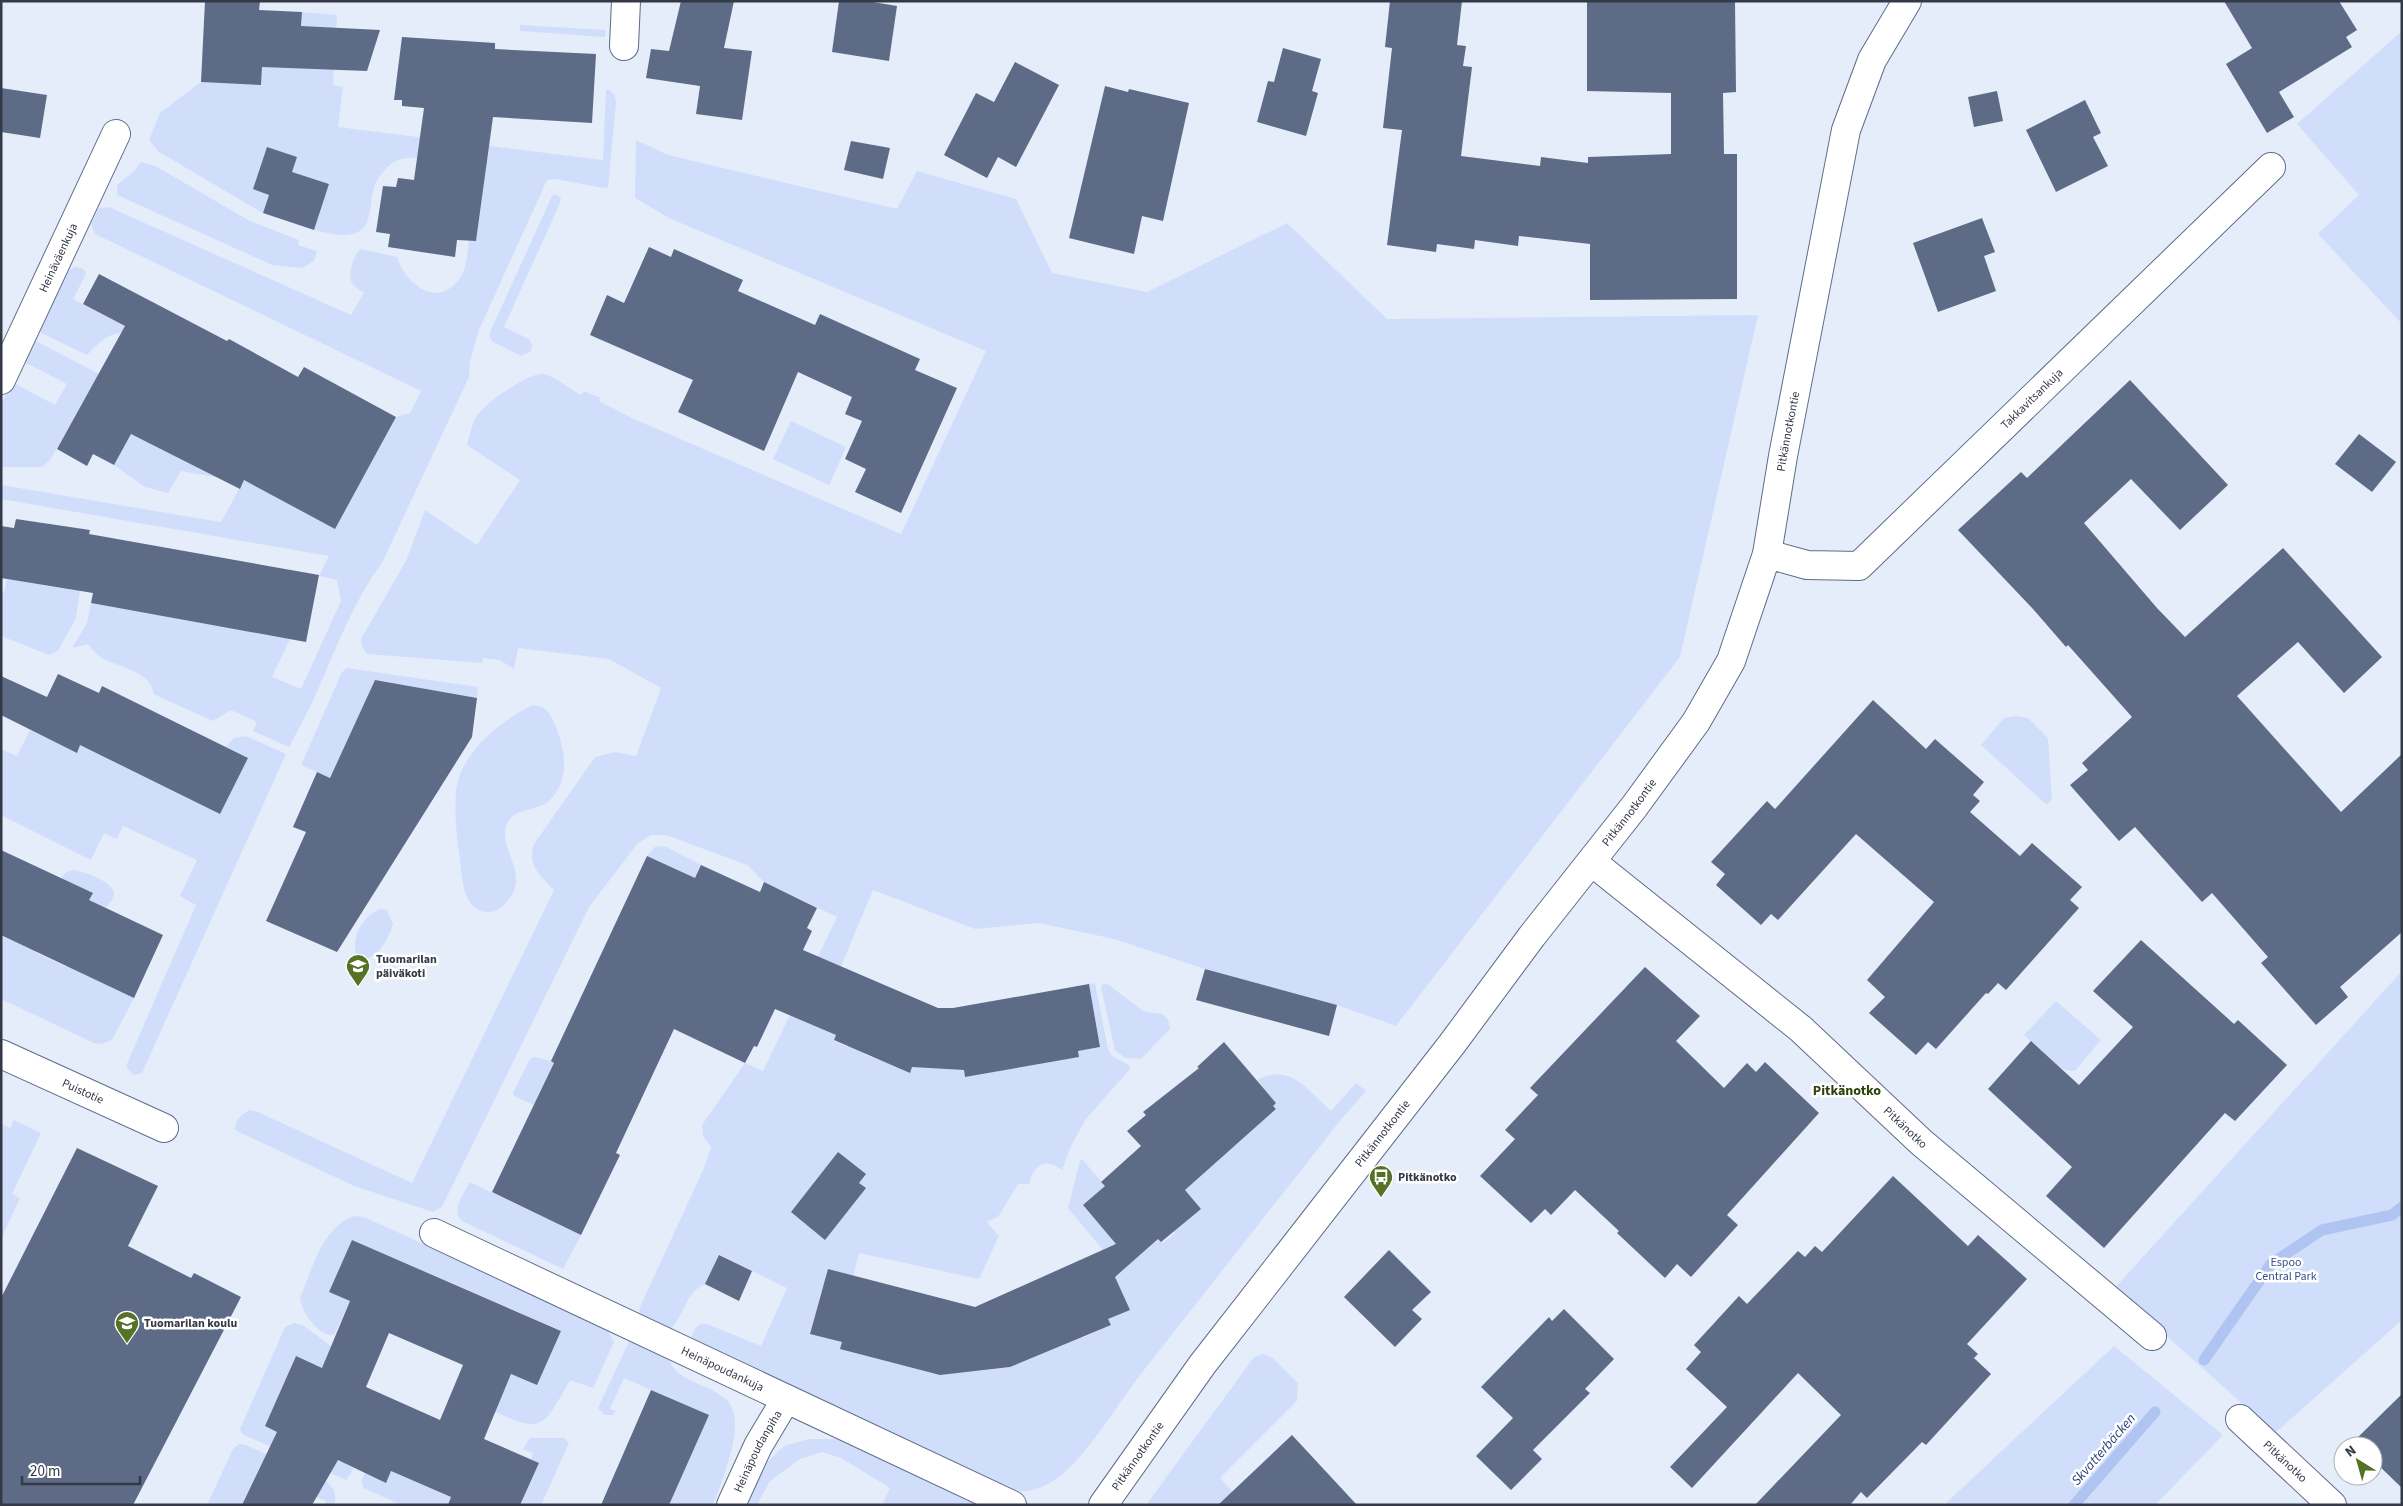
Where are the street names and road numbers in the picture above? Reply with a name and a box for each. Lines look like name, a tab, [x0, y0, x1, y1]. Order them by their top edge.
street label: Heinäväenkuja	[35, 220, 82, 295]
street label: Takkavitsankuja	[1997, 365, 2067, 433]
street label: Pitkännotkontie	[1773, 390, 1804, 473]
street label: Pitkännotkontie	[1598, 775, 1661, 850]
street label: Puistotie	[59, 1075, 106, 1109]
street label: Pitkännotkontie	[1351, 1097, 1414, 1171]
street label: Pitkänotko	[1879, 1103, 1931, 1153]
street label: Heinäpoudankuja	[678, 1342, 767, 1396]
street label: Heinäpoudanpiha	[730, 1407, 786, 1495]
street label: Pitkännotkontie	[1108, 1418, 1168, 1494]
street label: Pitkänotko	[2259, 1437, 2311, 1487]

